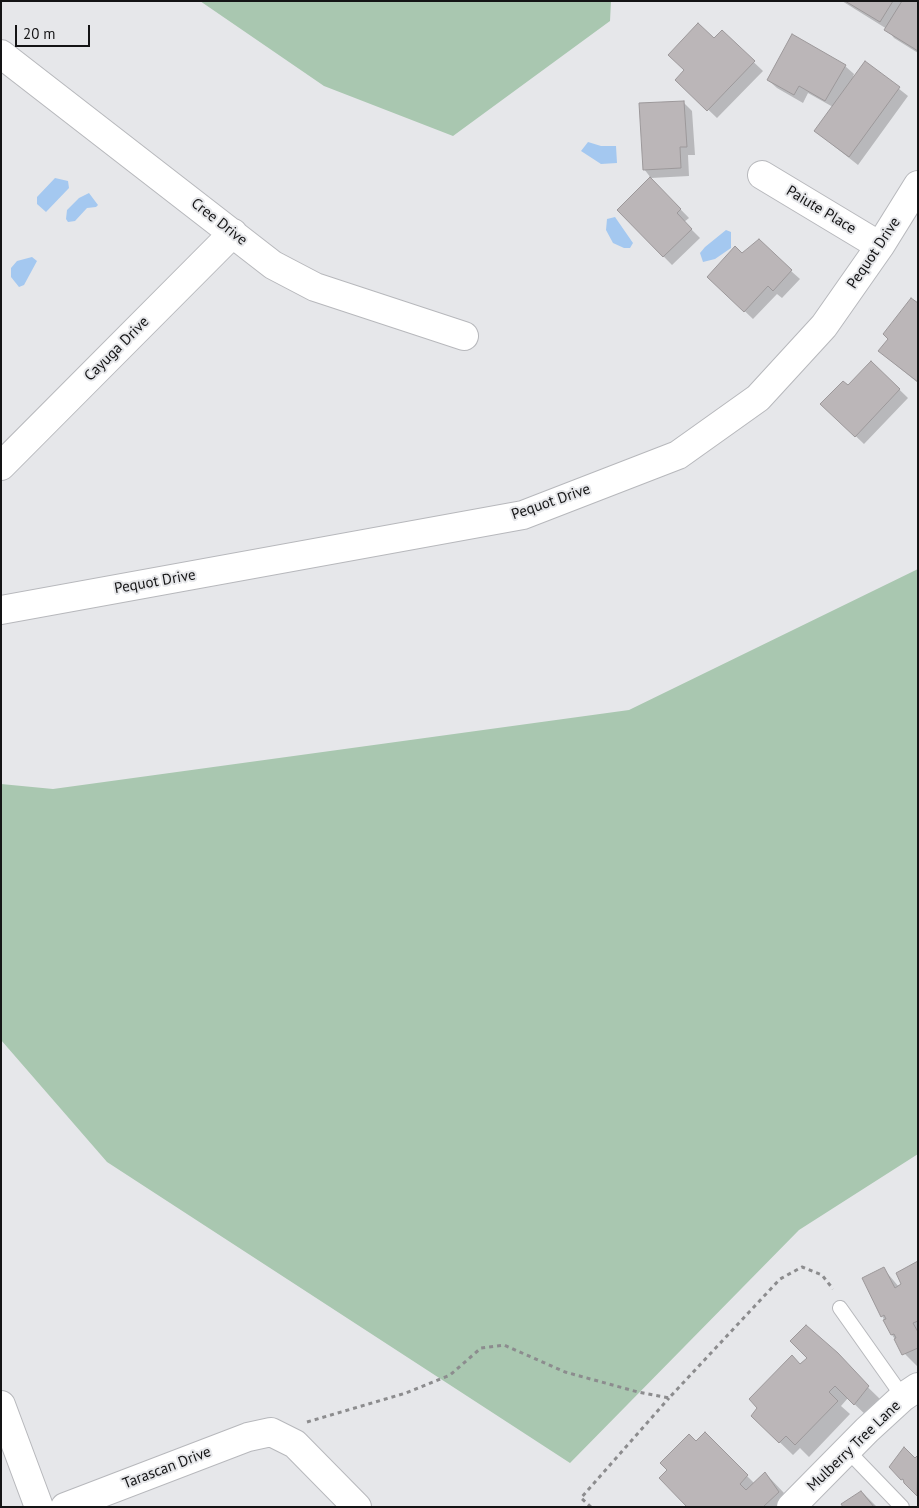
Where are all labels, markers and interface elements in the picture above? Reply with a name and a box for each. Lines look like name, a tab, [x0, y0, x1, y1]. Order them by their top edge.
scale bar	[18, 15, 92, 47]
text: 20 m	[23, 24, 56, 43]
street label: Paiute Place	[783, 182, 859, 238]
street label: Cree Drive	[187, 195, 251, 249]
street label: Pequot Drive	[844, 214, 904, 292]
street label: Cayuga Drive	[81, 313, 153, 385]
street label: Pequot Drive	[509, 480, 593, 524]
street label: Pequot Drive	[113, 566, 197, 598]
street label: Mulberry Tree Lane	[804, 1397, 904, 1495]
street label: Tarascan Drive	[120, 1443, 214, 1493]

